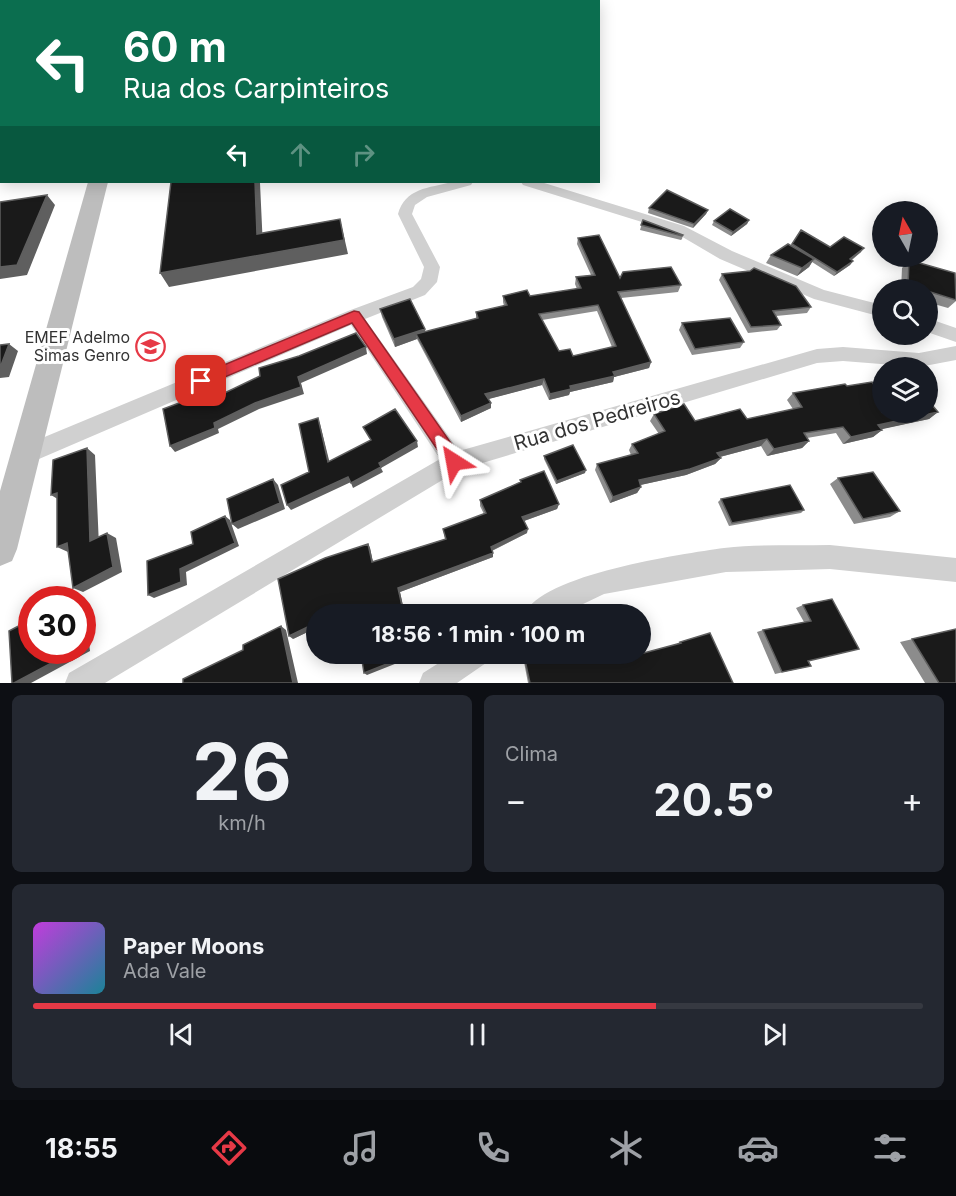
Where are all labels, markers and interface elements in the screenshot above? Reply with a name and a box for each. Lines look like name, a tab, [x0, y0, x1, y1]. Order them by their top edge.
text: 60 m	[123, 21, 227, 72]
icon: left	[24, 24, 102, 102]
text: Rua dos Carpinteiros	[123, 72, 389, 105]
icon: left	[221, 138, 254, 171]
icon: ahead	[284, 138, 317, 171]
icon: right	[347, 138, 380, 171]
north arrow	[872, 201, 938, 267]
map controls	[872, 201, 938, 423]
button: search	[872, 279, 938, 345]
place label: EMEF Adelmo Simas Genro	[25, 327, 130, 365]
school or university icon: EMEF Adelmo Simas Genro	[135, 330, 167, 362]
pin	[175, 355, 226, 406]
button: layers	[872, 357, 938, 423]
icon: arrive	[184, 364, 217, 397]
street label: Rua dos Pedreiros	[511, 385, 683, 455]
position arrow	[422, 430, 486, 494]
speed limit sign: 30	[18, 586, 96, 664]
text: 18:56 · 1 min · 100 m	[372, 621, 585, 647]
text: 26	[192, 724, 292, 819]
text: Clima	[505, 742, 558, 766]
text: 20.5°	[653, 772, 775, 827]
text: −	[505, 780, 527, 820]
text: +	[901, 780, 923, 820]
text: km/h	[218, 811, 266, 835]
text: Paper Moons	[123, 933, 264, 959]
text: Ada Vale	[123, 959, 206, 983]
icon: previous	[165, 1018, 198, 1051]
icon: pause	[461, 1018, 494, 1051]
icon: next	[758, 1018, 791, 1051]
icon: directions	[208, 1127, 250, 1169]
icon: music	[340, 1127, 382, 1169]
icon: phone	[472, 1127, 514, 1169]
icon: climate	[605, 1127, 647, 1169]
icon: car	[737, 1127, 779, 1169]
icon: filters	[869, 1127, 911, 1169]
text: 18:55	[45, 1132, 118, 1165]

